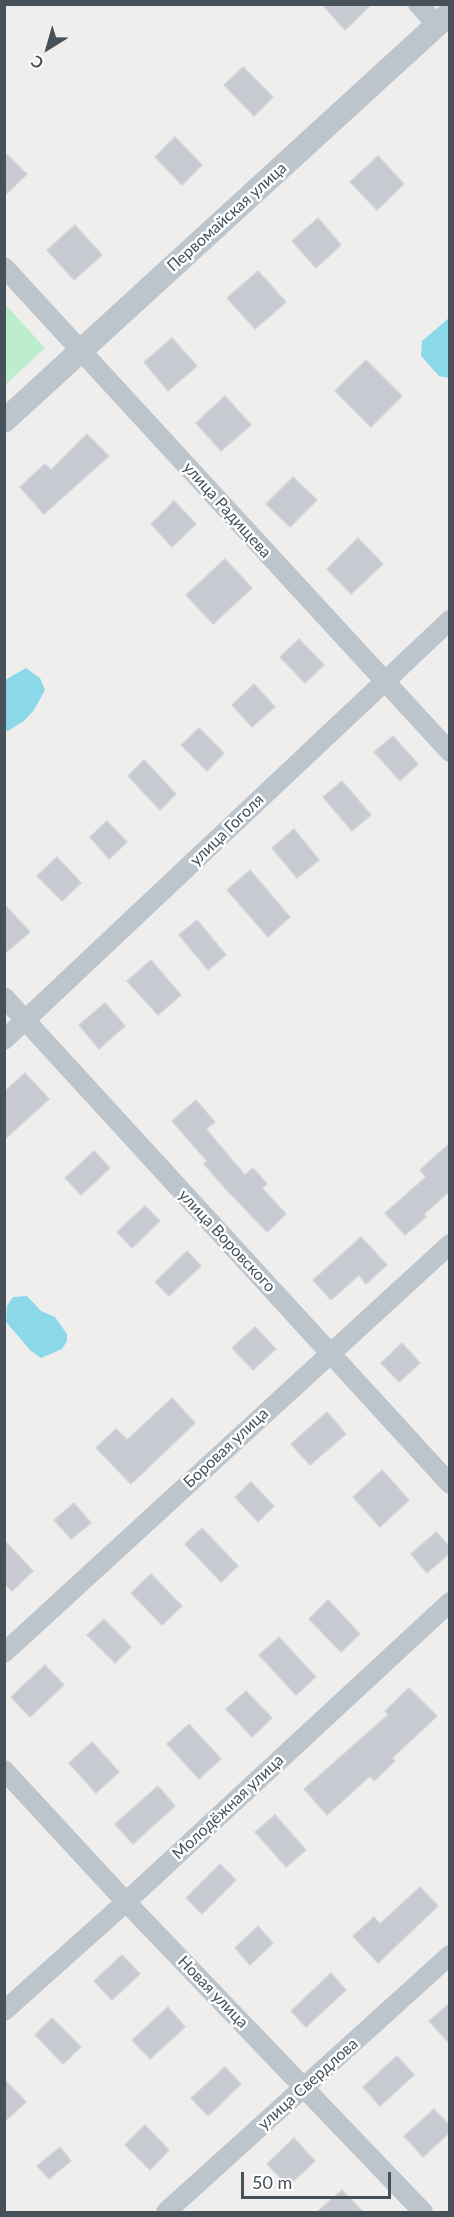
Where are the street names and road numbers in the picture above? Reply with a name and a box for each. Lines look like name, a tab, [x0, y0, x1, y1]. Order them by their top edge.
street label: Первомайская улица	[163, 158, 291, 276]
street label: улица Радищева	[179, 458, 275, 562]
street label: улица Гоголя	[186, 790, 268, 870]
street label: улица Воровского	[175, 1186, 279, 1296]
street label: Боровая улица	[180, 1404, 272, 1492]
street label: Молодёжная улица	[168, 1751, 288, 1863]
street label: Новая улица	[174, 1952, 252, 2032]
street label: улица Свердлова	[254, 2034, 362, 2134]

